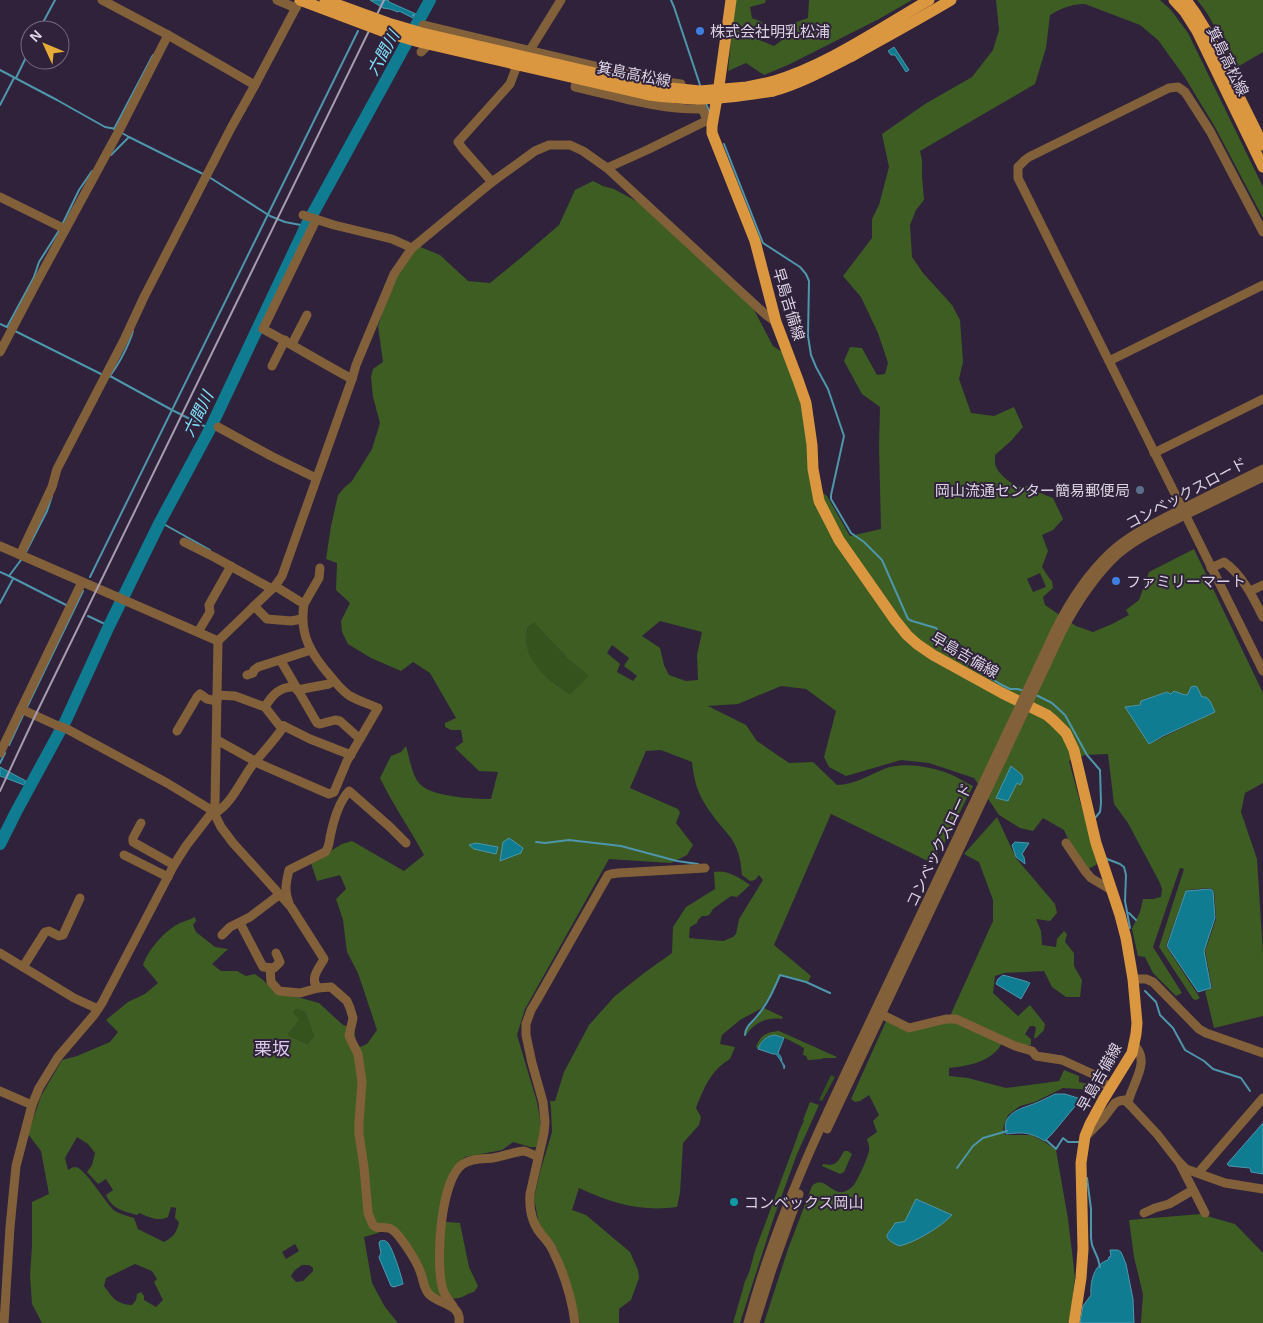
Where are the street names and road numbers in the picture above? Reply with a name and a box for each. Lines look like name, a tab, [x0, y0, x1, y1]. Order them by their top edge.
street label: 箕島高松線	[1204, 24, 1252, 98]
street label: 箕島高松線	[596, 58, 672, 90]
street label: 早島吉備線	[770, 266, 808, 342]
street label: コンベックスロード	[1123, 454, 1249, 532]
street label: 早島吉備線	[928, 629, 1002, 681]
street label: コンベックスロード	[903, 780, 975, 910]
street label: 早島吉備線	[1073, 1040, 1125, 1114]

